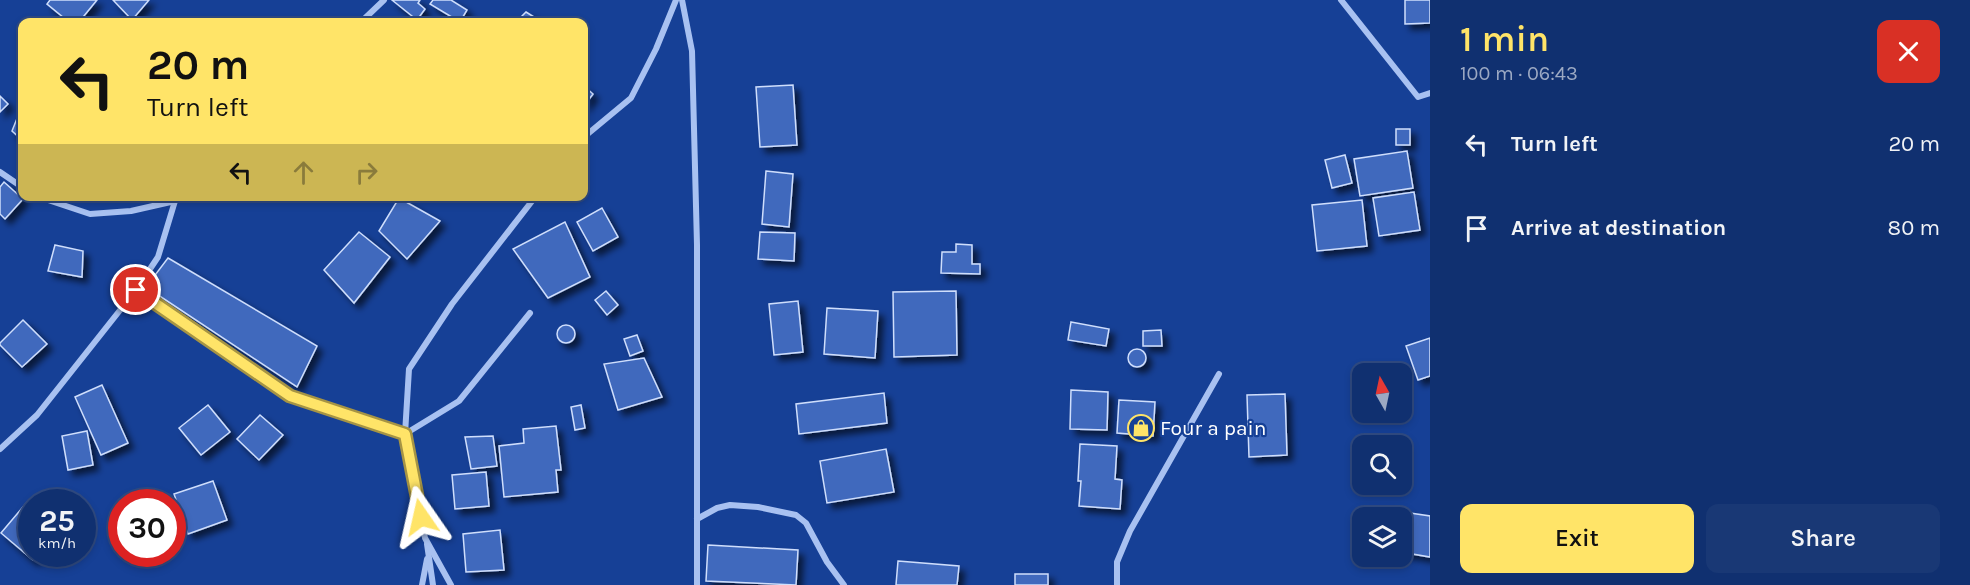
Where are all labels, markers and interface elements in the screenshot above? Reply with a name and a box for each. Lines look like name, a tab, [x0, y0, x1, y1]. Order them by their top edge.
text: 1 min	[1460, 18, 1549, 60]
button: close	[1877, 20, 1940, 83]
text: 20 m	[147, 40, 249, 90]
icon: left	[48, 42, 126, 120]
text: 100 m · 06:43	[1460, 62, 1578, 85]
text: Turn left	[147, 91, 248, 123]
icon: left	[1460, 128, 1493, 161]
text: Turn left	[1511, 131, 1598, 157]
text: 20 m	[1888, 131, 1940, 157]
icon: left	[224, 156, 257, 189]
icon: ahead	[287, 156, 320, 189]
icon: right	[350, 156, 383, 189]
icon: arrive	[1460, 212, 1493, 245]
text: Arrive at destination	[1511, 215, 1726, 241]
text: 80 m	[1888, 215, 1940, 241]
pin	[110, 264, 161, 315]
icon: arrive	[119, 273, 152, 306]
north arrow	[1352, 363, 1412, 423]
map controls	[1352, 363, 1412, 567]
shop icon: Four a pain	[1126, 413, 1156, 443]
place label: Four a pain	[1160, 416, 1267, 440]
button: search	[1352, 435, 1412, 495]
position arrow	[389, 485, 453, 549]
speed limit sign: 30	[108, 489, 186, 567]
text: 25	[39, 503, 75, 539]
button: Exit	[1460, 504, 1694, 573]
button: Share	[1706, 504, 1940, 573]
button: layers	[1352, 507, 1412, 567]
text: km/h	[38, 534, 76, 552]

